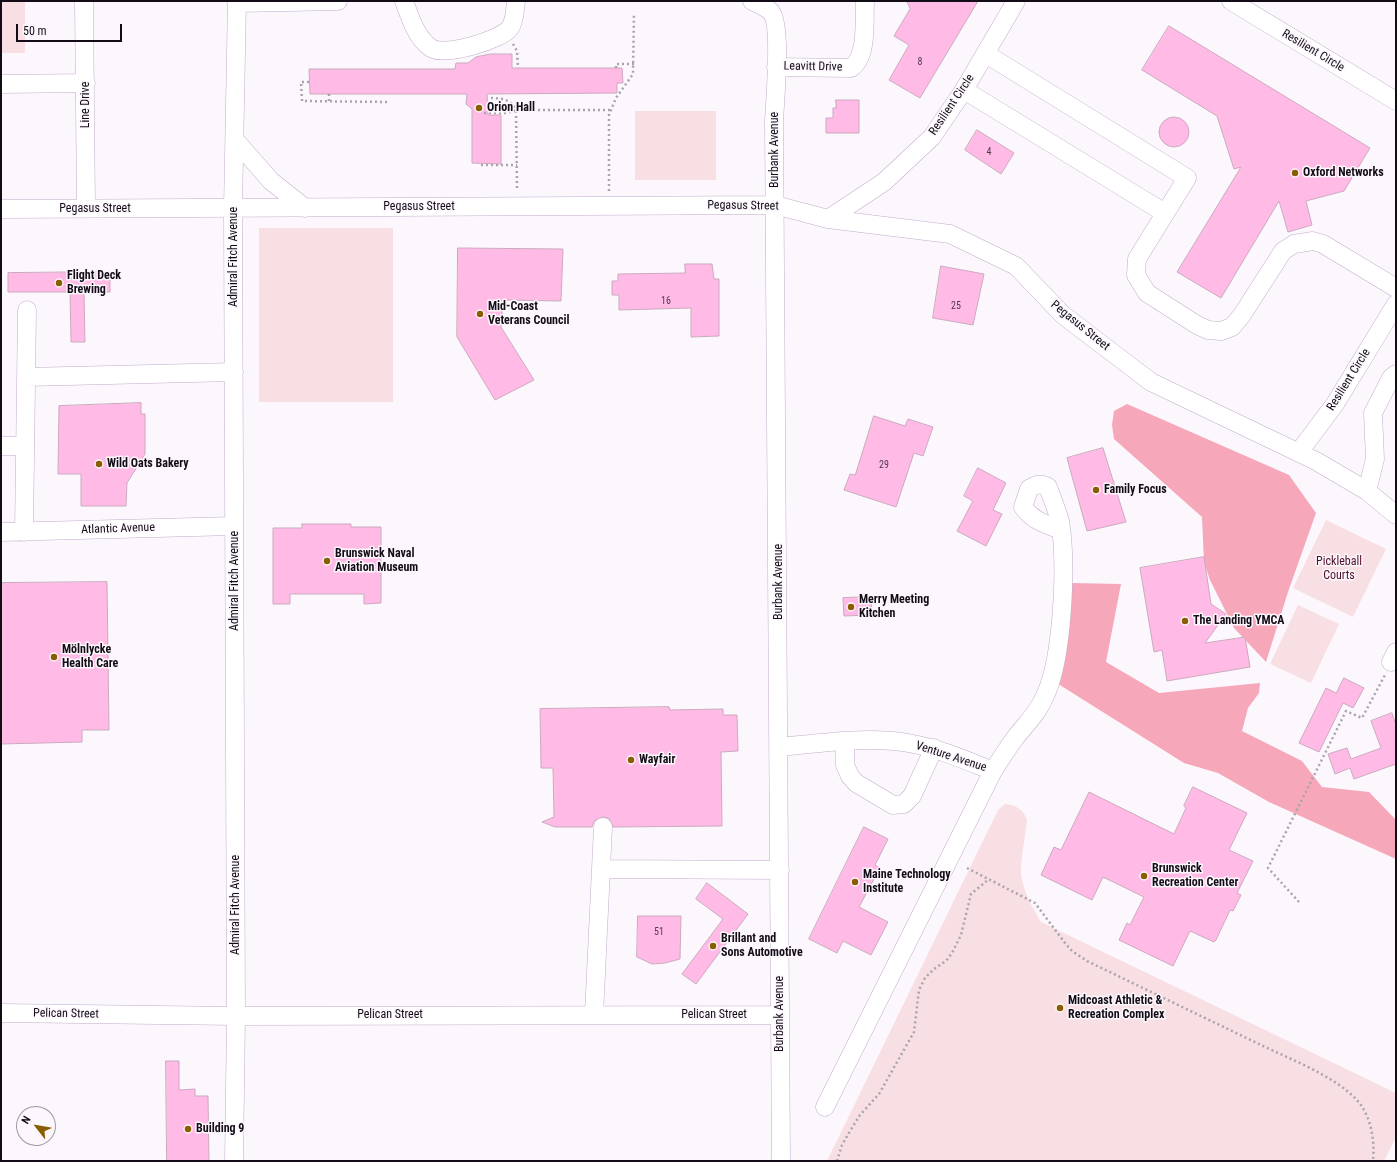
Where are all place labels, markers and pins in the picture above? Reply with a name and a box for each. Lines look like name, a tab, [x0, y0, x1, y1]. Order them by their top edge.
place label: Orion Hall	[487, 101, 535, 115]
marker: Orion Hall	[474, 103, 484, 113]
place label: Oxford Networks	[1303, 166, 1384, 180]
marker: Oxford Networks	[1290, 168, 1300, 178]
place label: Flight Deck Brewing	[67, 269, 121, 297]
marker: Flight Deck Brewing	[54, 278, 64, 288]
place label: Mid-Coast Veterans Council	[488, 300, 570, 328]
marker: Mid-Coast Veterans Council	[475, 309, 485, 319]
place label: Wild Oats Bakery	[107, 457, 189, 471]
marker: Wild Oats Bakery	[94, 459, 104, 469]
place label: Family Focus	[1104, 483, 1167, 497]
marker: Family Focus	[1091, 485, 1101, 495]
place label: Brunswick Naval Aviation Museum	[335, 547, 418, 575]
marker: Brunswick Naval Aviation Museum	[322, 556, 332, 566]
place label: Merry Meeting Kitchen	[859, 593, 929, 621]
marker: Merry Meeting Kitchen	[846, 602, 856, 612]
place label: The Landing YMCA	[1193, 614, 1285, 628]
marker: The Landing YMCA	[1180, 616, 1190, 626]
place label: Mölnlycke Health Care	[62, 643, 118, 671]
marker: Mölnlycke Health Care	[49, 652, 59, 662]
place label: Wayfair	[639, 753, 675, 767]
marker: Wayfair	[626, 755, 636, 765]
place label: Brunswick Recreation Center	[1152, 862, 1238, 890]
place label: Maine Technology Institute	[863, 868, 951, 896]
marker: Brunswick Recreation Center	[1139, 871, 1149, 881]
marker: Maine Technology Institute	[850, 877, 860, 887]
place label: Brillant and Sons Automotive	[721, 932, 803, 960]
marker: Brillant and Sons Automotive	[708, 941, 718, 951]
place label: Midcoast Athletic & Recreation Complex	[1068, 994, 1164, 1022]
marker: Midcoast Athletic & Recreation Complex	[1055, 1003, 1065, 1013]
place label: Building 9	[196, 1122, 244, 1136]
marker: Building 9	[183, 1124, 193, 1134]

